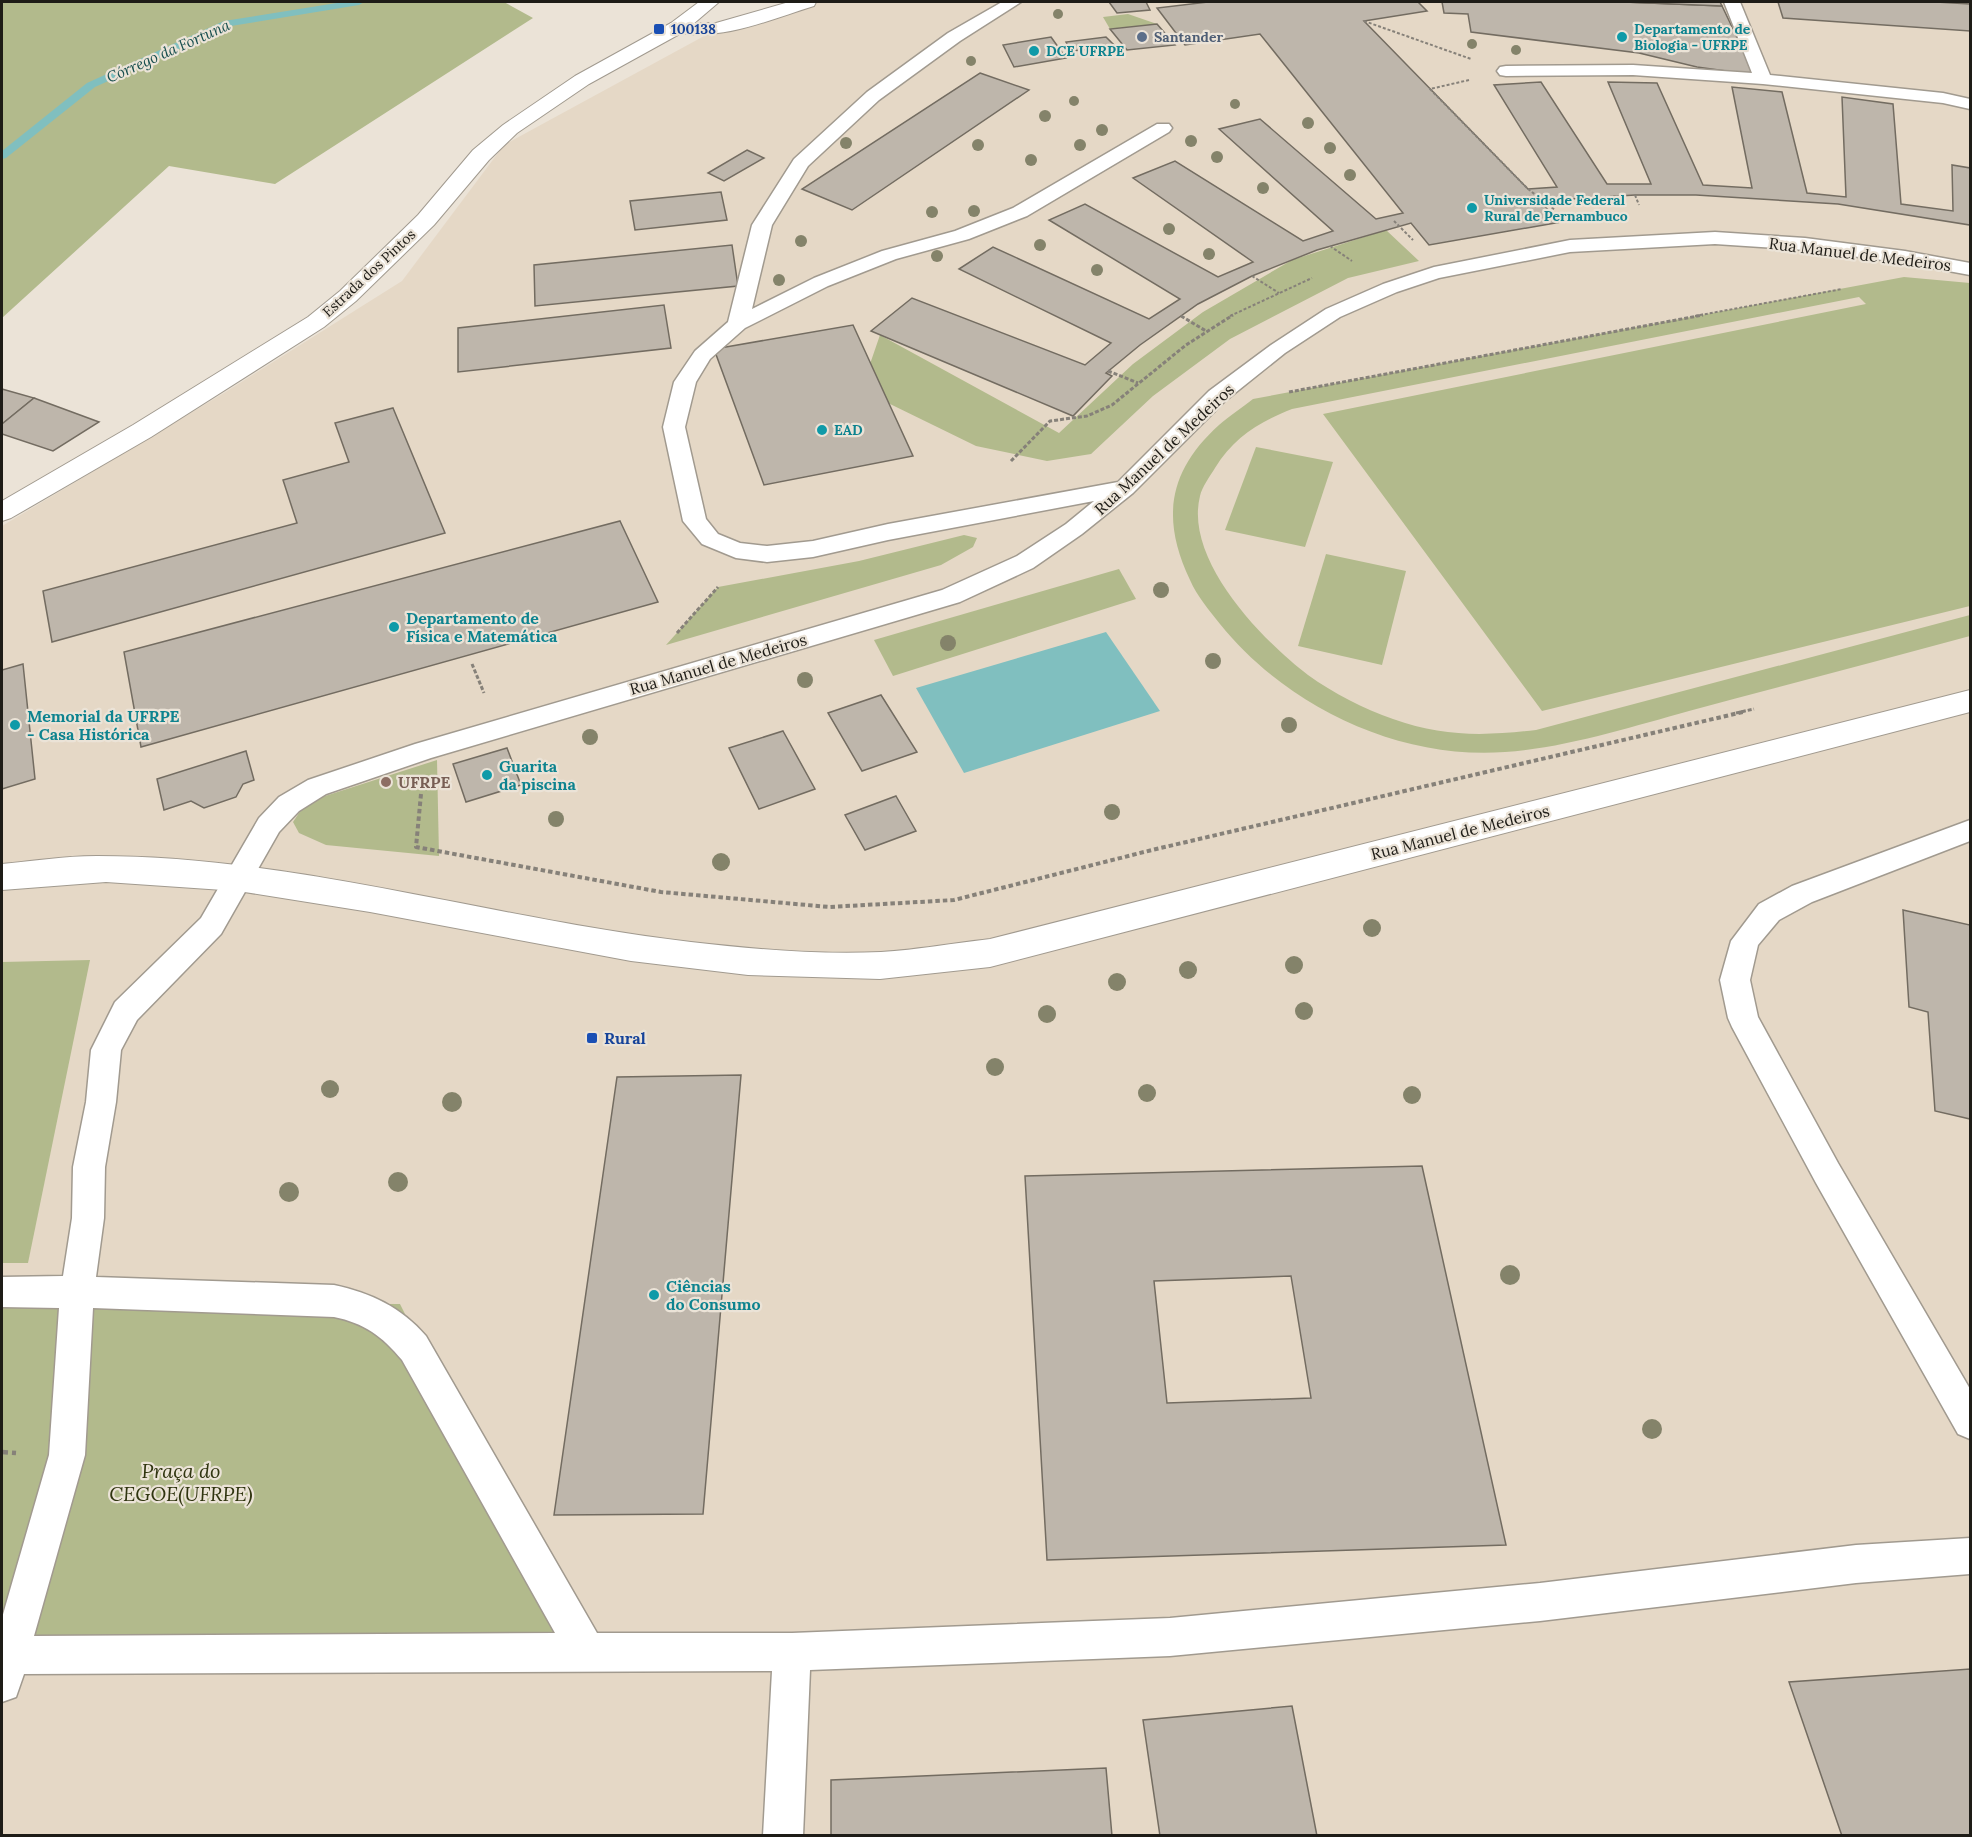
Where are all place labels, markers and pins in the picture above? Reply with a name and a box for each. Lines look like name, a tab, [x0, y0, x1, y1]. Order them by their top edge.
place label: 100138	[671, 20, 716, 38]
place label: Departamento de Biologia - UFRPE	[1634, 20, 1751, 54]
marker: 100138	[652, 22, 666, 36]
place label: Santander	[1154, 28, 1223, 46]
marker: Santander	[1135, 30, 1149, 44]
marker: Departamento de Biologia - UFRPE	[1615, 30, 1629, 44]
place label: DCE UFRPE	[1046, 42, 1125, 60]
marker: DCE UFRPE	[1027, 44, 1041, 58]
place label: Universidade Federal Rural de Pernambuco	[1484, 191, 1628, 225]
marker: Universidade Federal Rural de Pernambuco	[1465, 201, 1479, 215]
place label: EAD	[834, 421, 863, 439]
marker: EAD	[815, 423, 829, 437]
place label: Departamento de Física e Matemática	[406, 608, 558, 646]
marker: Departamento de Física e Matemática	[387, 620, 401, 634]
place label: Memorial da UFRPE - Casa Histórica	[27, 706, 180, 744]
marker: Memorial da UFRPE - Casa Histórica	[8, 718, 22, 732]
place label: Guarita da piscina	[499, 756, 576, 794]
marker: Guarita da piscina	[480, 768, 494, 782]
place label: UFRPE	[398, 772, 450, 792]
marker: UFRPE	[379, 775, 393, 789]
place label: Rural	[604, 1028, 646, 1048]
marker: Rural	[585, 1031, 599, 1045]
place label: Ciências do Consumo	[666, 1276, 761, 1314]
marker: Ciências do Consumo	[647, 1288, 661, 1302]

